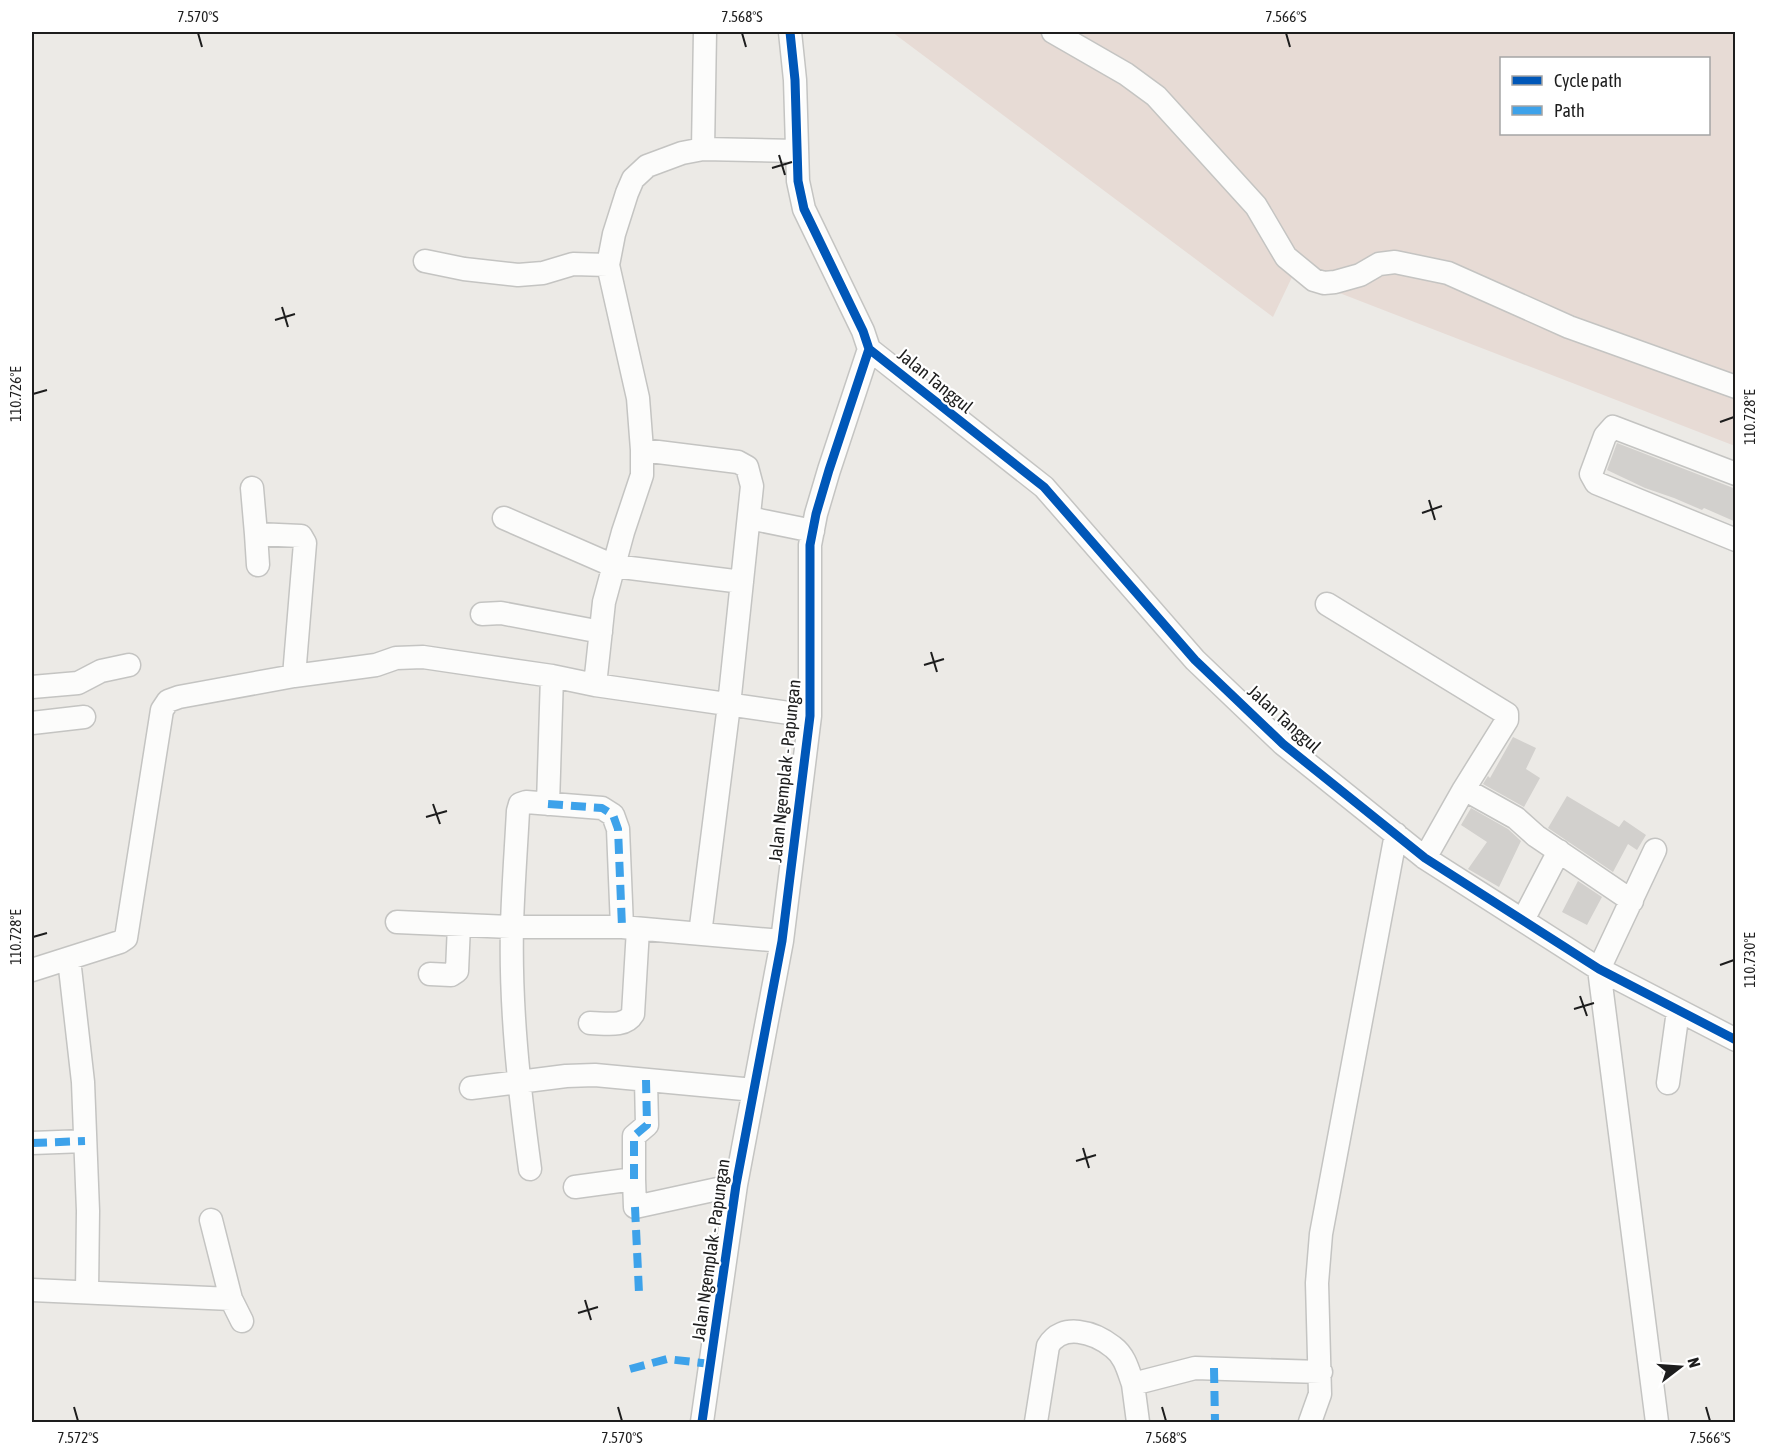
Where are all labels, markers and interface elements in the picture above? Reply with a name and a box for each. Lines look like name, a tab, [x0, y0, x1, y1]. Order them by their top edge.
text: 7.570°S	[177, 8, 219, 25]
text: 7.568°S	[721, 8, 763, 25]
text: 7.566°S	[1265, 8, 1307, 25]
legend	[1500, 57, 1710, 135]
text: Cycle path	[1554, 70, 1622, 91]
text: Path	[1554, 100, 1585, 121]
street label: Jalan Tanggul	[893, 344, 977, 417]
text: 110.726°E	[7, 366, 24, 422]
text: 110.728°E	[1741, 389, 1758, 445]
street label: Jalan Ngemplak - Papungan	[764, 678, 805, 863]
street label: Jalan Tanggul	[1244, 680, 1325, 757]
text: 110.728°E	[7, 909, 24, 965]
text: 110.730°E	[1741, 932, 1758, 988]
street label: Jalan Ngemplak - Papungan	[687, 1157, 734, 1342]
north arrow	[1650, 1337, 1710, 1397]
text: N	[1684, 1355, 1704, 1370]
text: 7.572°S	[57, 1429, 99, 1446]
text: 7.570°S	[601, 1429, 643, 1446]
text: 7.568°S	[1145, 1429, 1187, 1446]
text: 7.566°S	[1689, 1429, 1731, 1446]

